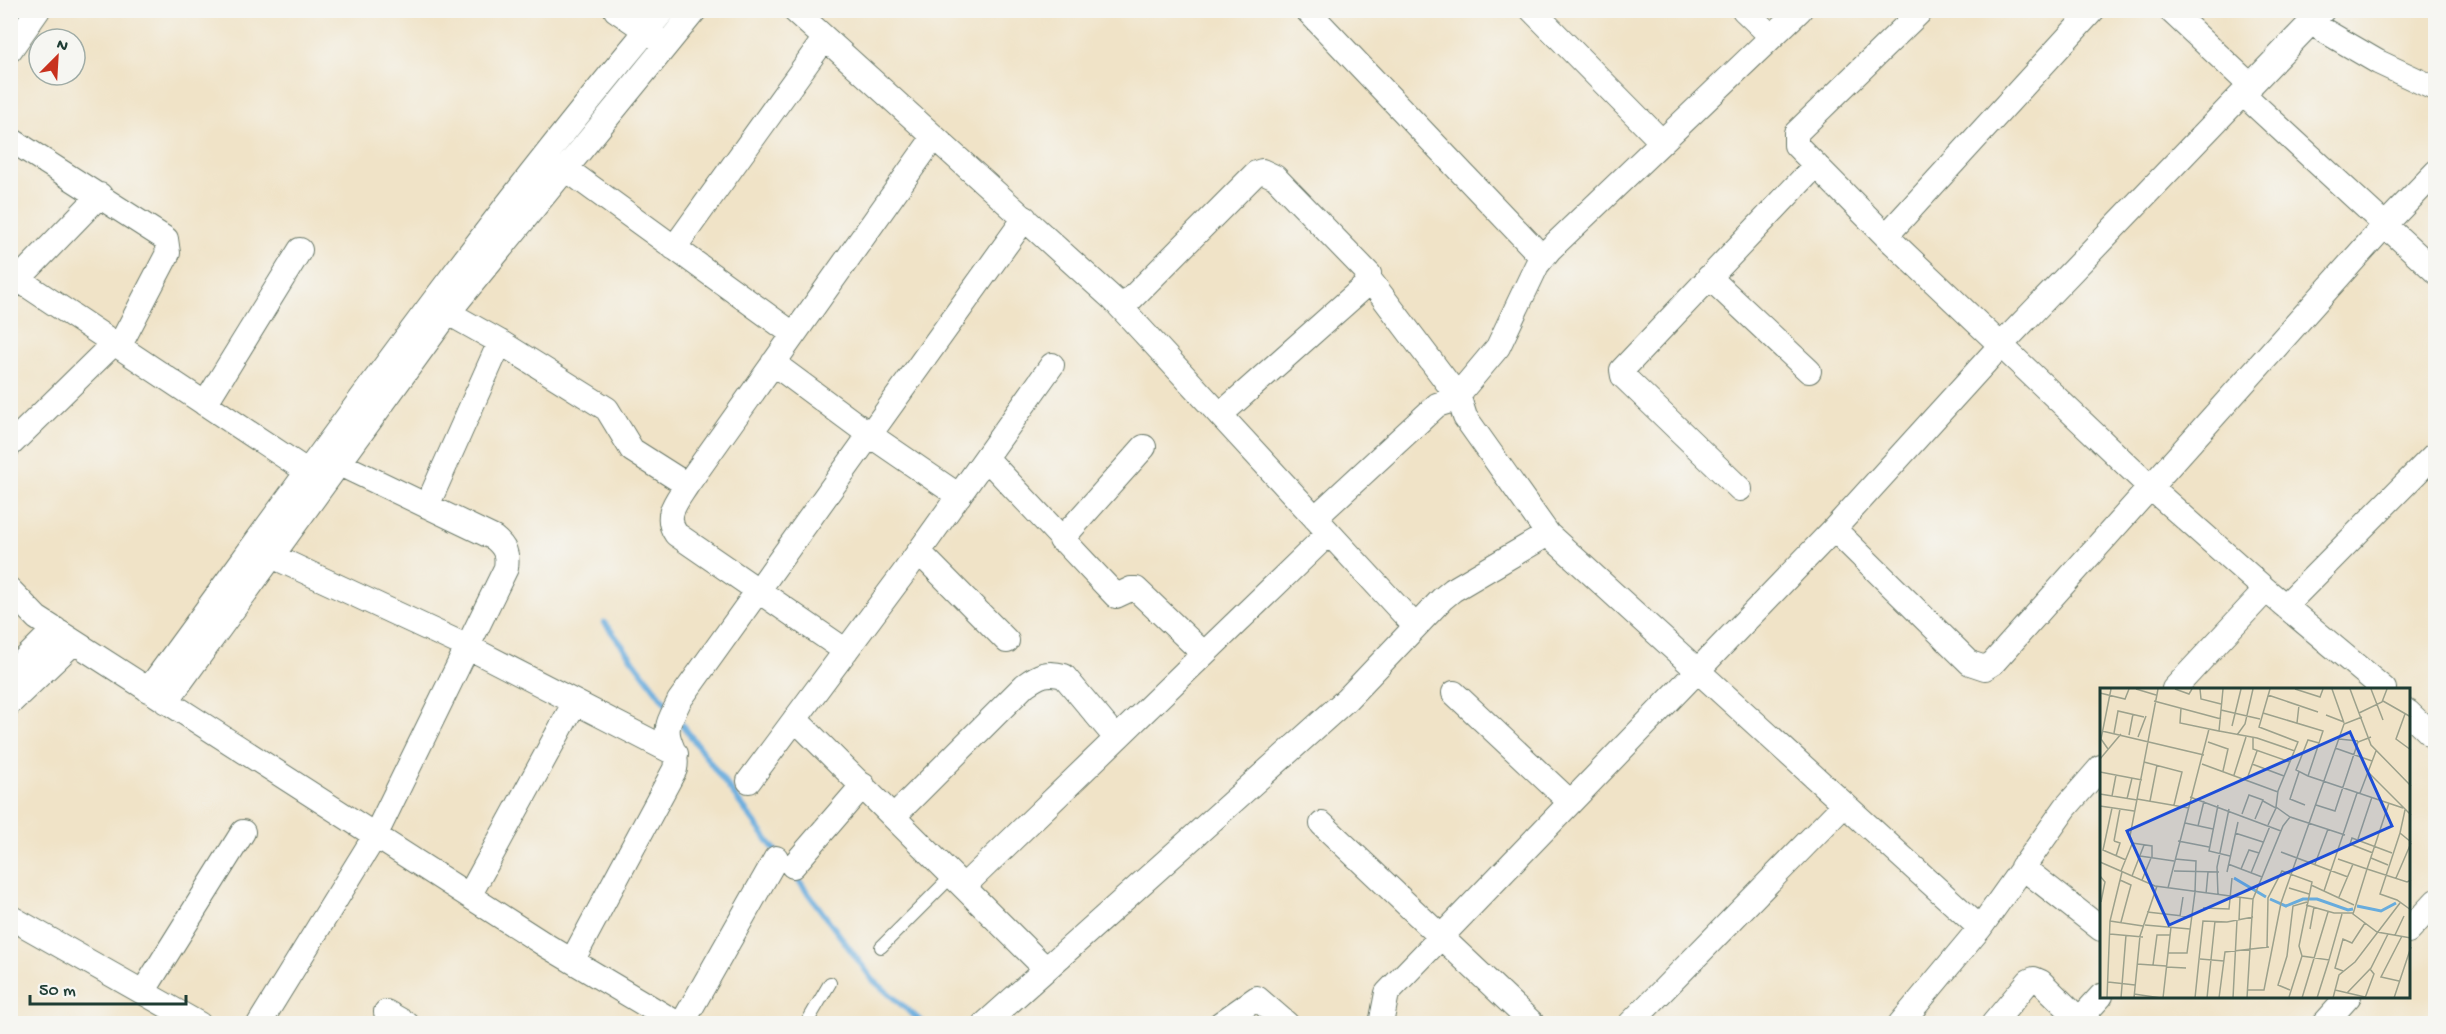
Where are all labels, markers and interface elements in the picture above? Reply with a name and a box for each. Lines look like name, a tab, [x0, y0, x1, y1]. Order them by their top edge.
north arrow	[27, 27, 87, 87]
text: N	[53, 36, 71, 58]
inset map	[2100, 688, 2410, 998]
scale bar	[30, 968, 186, 1006]
text: 50 m	[39, 981, 76, 1002]

